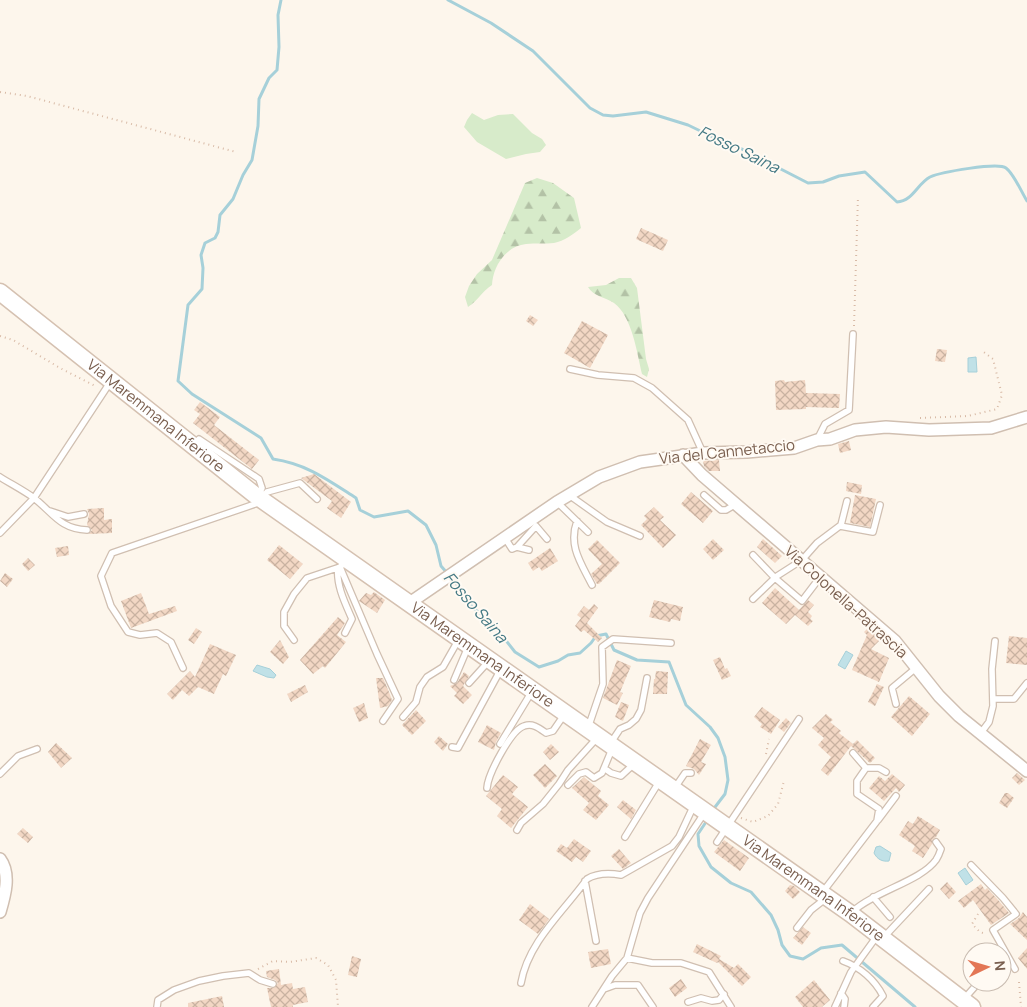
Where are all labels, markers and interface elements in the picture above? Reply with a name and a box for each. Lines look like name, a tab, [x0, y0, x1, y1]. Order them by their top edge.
water label: Fosso Saina	[695, 120, 784, 179]
street label: Via Maremmana Inferiore	[83, 354, 229, 477]
street label: Via del Cannetaccio	[658, 434, 796, 469]
street label: Via Colonella-Patrascia	[780, 541, 912, 663]
water label: Fosso Saina	[439, 567, 514, 648]
street label: Via Maremmana Inferiore	[407, 597, 559, 712]
street label: Via Maremmana Inferiore	[738, 830, 889, 946]
north arrow	[962, 942, 1012, 992]
text: N	[991, 960, 1010, 972]

